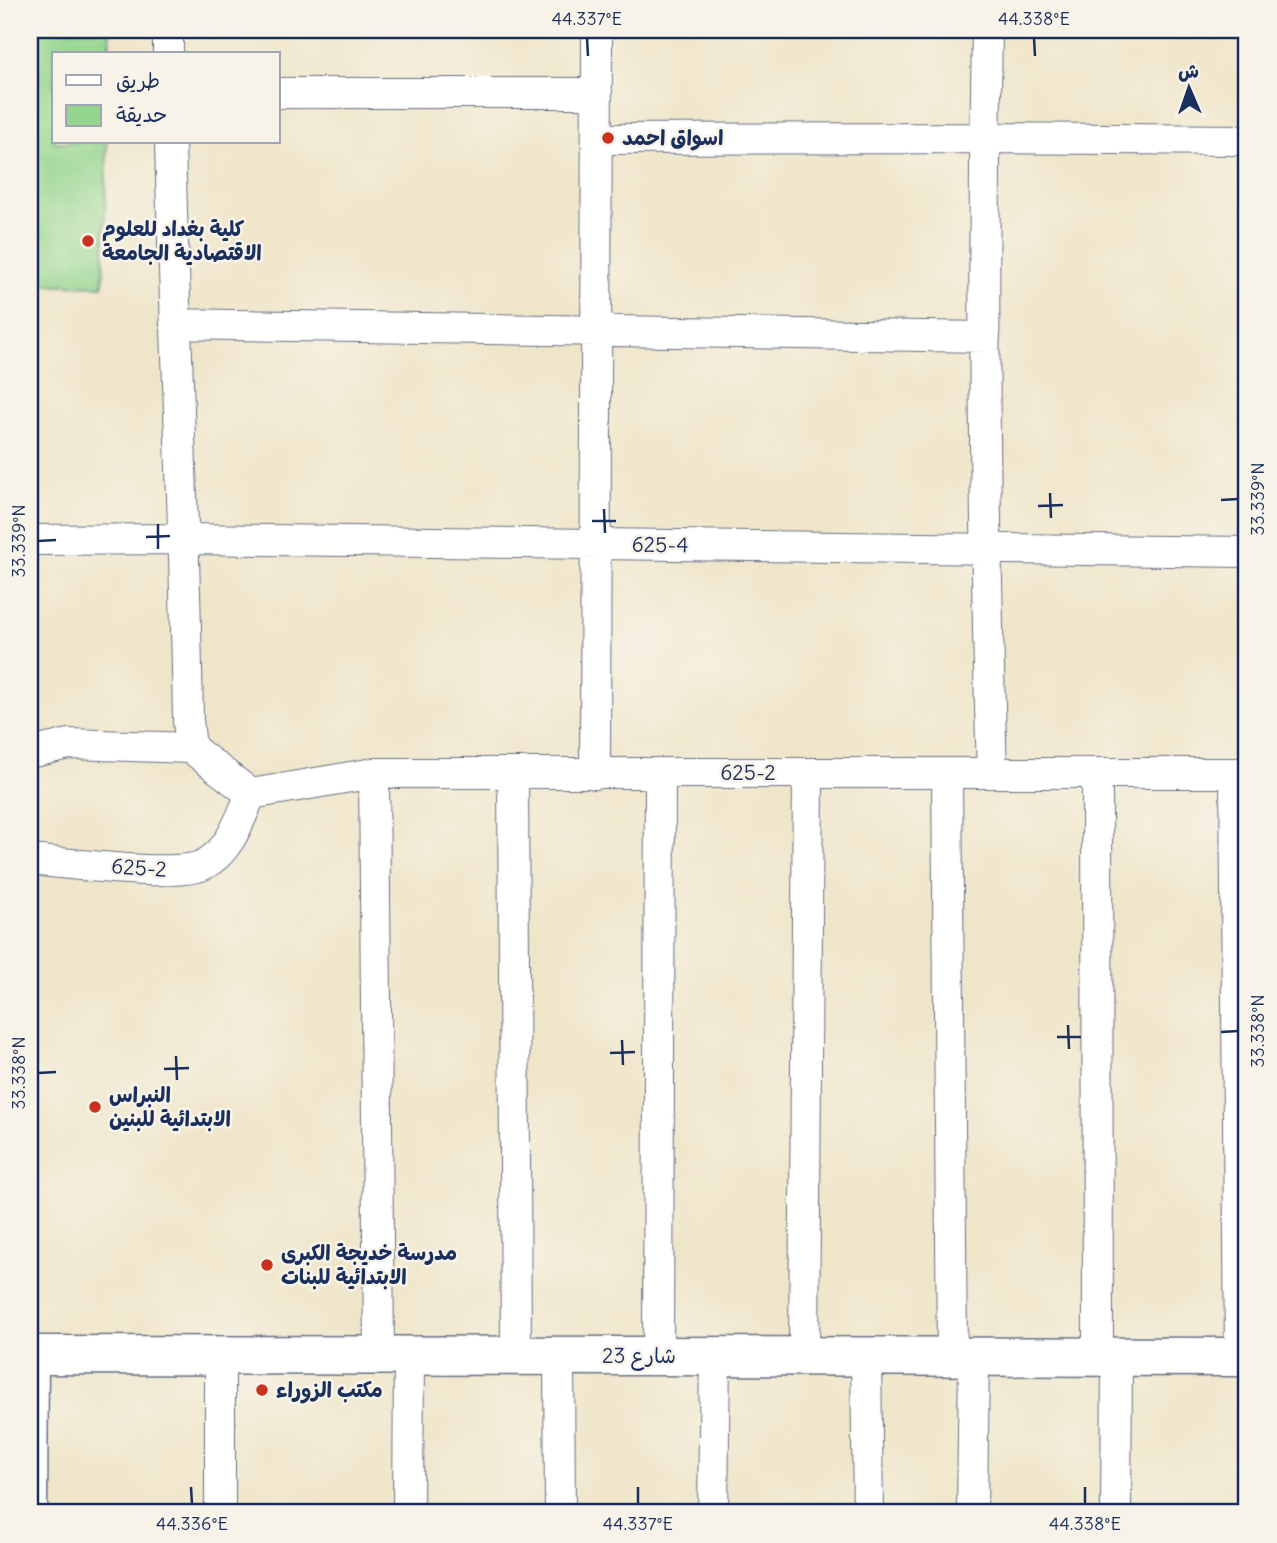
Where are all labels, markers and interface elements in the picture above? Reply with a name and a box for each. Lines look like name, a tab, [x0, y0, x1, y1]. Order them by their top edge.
text: 44.337°E	[552, 7, 622, 30]
text: 44.338°E	[998, 7, 1070, 30]
legend	[52, 52, 280, 144]
north arrow	[1154, 52, 1224, 122]
text: ش	[1178, 59, 1199, 83]
text: طريق	[116, 67, 160, 94]
text: حديقة	[116, 101, 167, 128]
place label: اسواق احمد	[622, 124, 723, 151]
marker: اسواق احمد	[600, 130, 616, 146]
place label: كلية بغداد للعلوم الاقتصادية الجامعة	[102, 215, 262, 266]
marker: كلية بغداد للعلوم الاقتصادية الجامعة	[80, 233, 96, 249]
text: 33.339°N	[1246, 462, 1269, 536]
text: 33.339°N	[7, 504, 30, 578]
street label: 625-4	[631, 531, 689, 558]
street label: 625-2	[720, 759, 776, 786]
street label: 625-2	[110, 852, 168, 883]
text: 33.338°N	[1246, 994, 1269, 1068]
text: 33.338°N	[7, 1036, 30, 1110]
place label: النبراس الابتدائية للبنين	[109, 1081, 231, 1132]
marker: النبراس الابتدائية للبنين	[87, 1099, 103, 1115]
place label: مدرسة خديجة الكبرى الابتدائية للبنات	[281, 1239, 457, 1290]
marker: مدرسة خديجة الكبرى الابتدائية للبنات	[259, 1257, 275, 1273]
street label: شارع 23	[602, 1342, 676, 1371]
place label: مكتب الزوراء	[276, 1376, 383, 1404]
marker: مكتب الزوراء	[254, 1382, 270, 1398]
text: 44.336°E	[156, 1512, 228, 1535]
text: 44.337°E	[603, 1512, 673, 1535]
text: 44.338°E	[1049, 1512, 1121, 1535]

